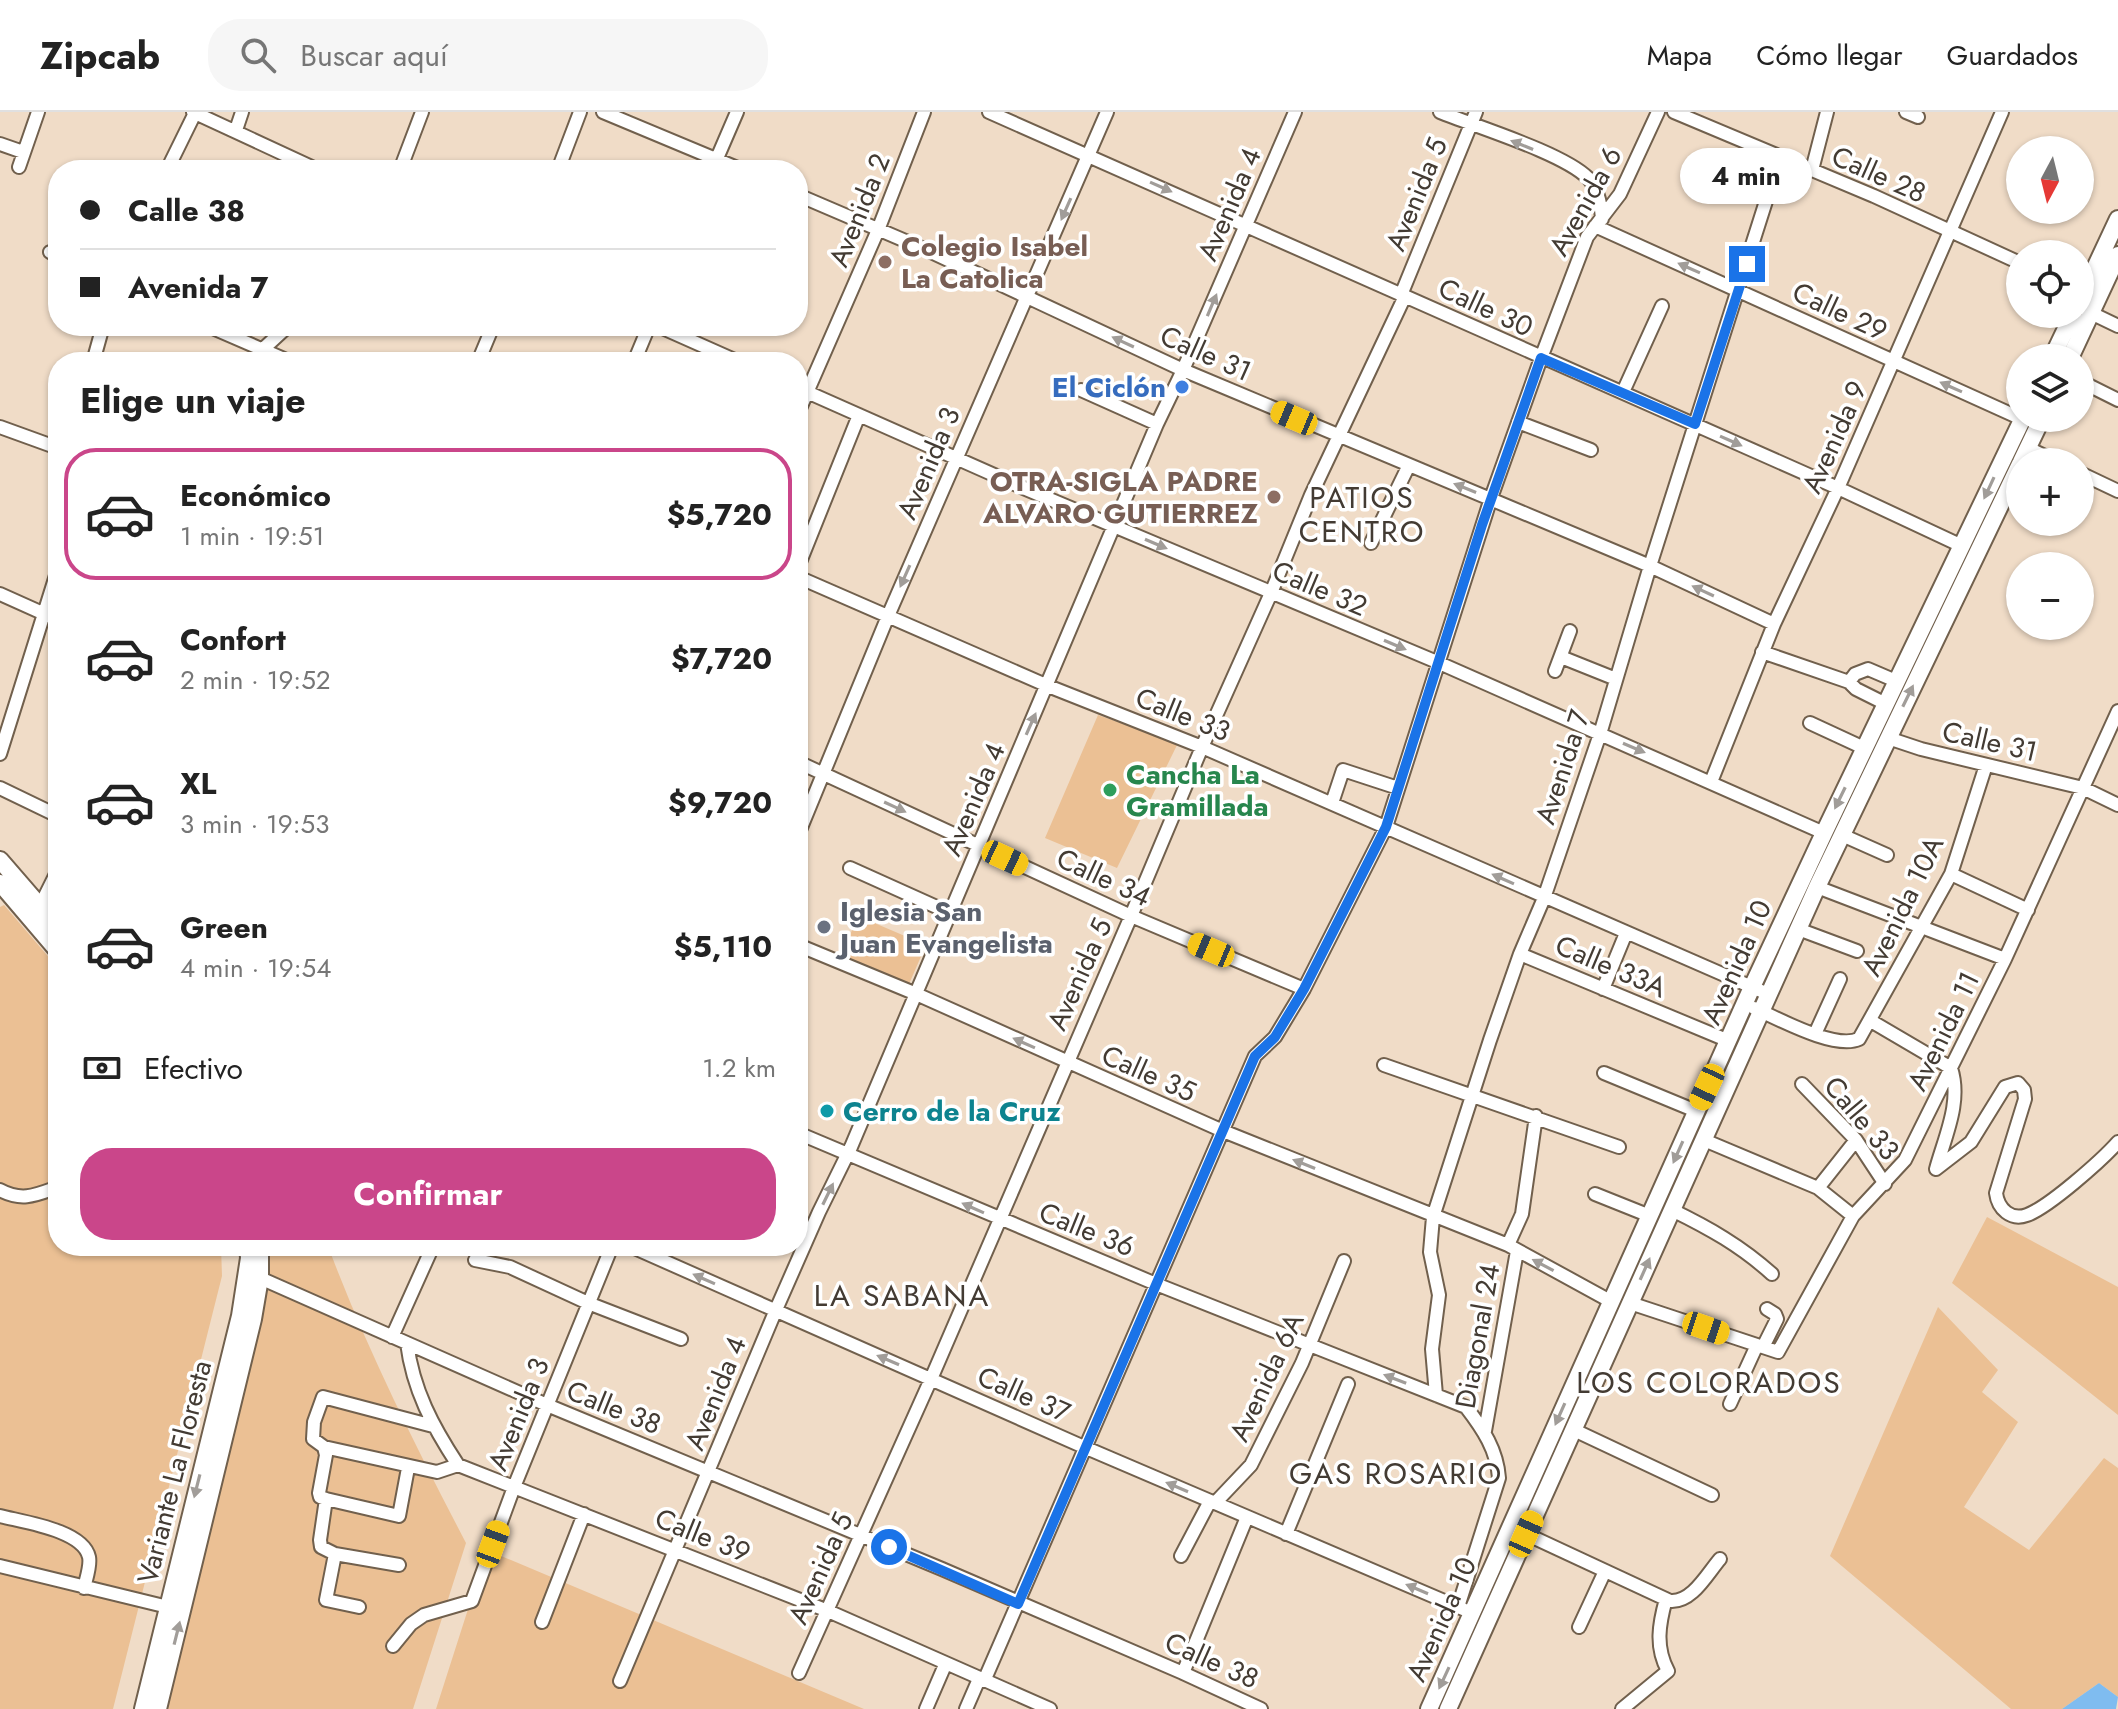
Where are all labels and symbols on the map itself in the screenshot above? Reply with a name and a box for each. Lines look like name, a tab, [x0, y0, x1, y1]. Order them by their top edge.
street label: Avenida 5	[1375, 131, 1458, 257]
street label: Calle 28	[1825, 135, 1933, 213]
north arrow	[2006, 136, 2094, 224]
one-way arrow	[1510, 138, 1534, 151]
street label: Avenida 6	[1539, 139, 1632, 263]
street label: Avenida 4	[1187, 141, 1272, 267]
street label: Avenida 2	[818, 147, 901, 273]
callout: 4 min	[1681, 148, 1813, 204]
one-way arrow	[1149, 181, 1173, 194]
one-way arrow	[1059, 198, 1072, 221]
place label: Colegio Isabel La Catolica	[901, 226, 1088, 299]
route end	[1729, 246, 1765, 282]
marker: Colegio Isabel La Catolica	[876, 253, 894, 271]
one-way arrow	[1677, 262, 1700, 275]
street label: Calle 30	[1432, 268, 1540, 347]
street label: Calle 29	[1786, 272, 1894, 351]
one-way arrow	[1205, 294, 1218, 317]
street label: Calle 31	[1153, 315, 1258, 392]
one-way arrow	[1111, 335, 1134, 349]
place label: El Ciclón	[1052, 367, 1166, 408]
street label: Avenida 9	[1791, 374, 1877, 500]
marker: El Ciclón	[1173, 378, 1191, 396]
one-way arrow	[1939, 381, 1963, 394]
car	[1267, 398, 1321, 438]
street label: Avenida 3	[886, 401, 970, 526]
one-way arrow	[1719, 434, 1743, 447]
place label: OTRA-SIGLA PADRE ALVARO GUTIERREZ	[982, 461, 1258, 534]
district label: PATIOS CENTRO	[1299, 476, 1425, 553]
one-way arrow	[1982, 477, 1996, 500]
one-way arrow	[1453, 481, 1477, 494]
marker: OTRA-SIGLA PADRE ALVARO GUTIERREZ	[1265, 488, 1283, 506]
one-way arrow	[1144, 537, 1167, 550]
street label: Calle 32	[1266, 550, 1374, 627]
one-way arrow	[899, 564, 912, 588]
one-way arrow	[1692, 584, 1715, 598]
one-way arrow	[1383, 638, 1407, 651]
street label: Calle 33	[1129, 677, 1236, 752]
one-way arrow	[1901, 684, 1915, 707]
street label: Avenida 7	[1525, 704, 1600, 830]
street label: Calle 31	[1938, 711, 2041, 772]
one-way arrow	[1025, 712, 1038, 736]
street label: Avenida 4	[931, 736, 1016, 862]
one-way arrow	[1622, 742, 1646, 755]
place label: Cancha La Gramillada	[1126, 754, 1269, 827]
marker: Cancha La Gramillada	[1101, 781, 1119, 799]
one-way arrow	[1833, 787, 1847, 810]
one-way arrow	[883, 801, 907, 814]
street label: Avenida 10A	[1851, 829, 1954, 983]
car	[978, 837, 1032, 879]
street label: Calle 34	[1050, 838, 1158, 917]
one-way arrow	[1491, 873, 1515, 886]
place label: Iglesia San Juan Evangelista	[835, 891, 1053, 964]
street label: Avenida 10	[1691, 893, 1782, 1031]
street label: Avenida 5	[1037, 912, 1122, 1037]
marker: Iglesia San Juan Evangelista	[815, 918, 833, 936]
street label: Calle 33A	[1549, 925, 1673, 1008]
car	[1184, 930, 1238, 970]
street label: Avenida 11	[1897, 965, 1990, 1098]
street label: Calle 35	[1095, 1035, 1203, 1112]
one-way arrow	[1012, 1036, 1035, 1050]
car	[1686, 1060, 1728, 1114]
street label: Calle 33	[1814, 1067, 1909, 1169]
place label: Cerro de la Cruz	[843, 1091, 1061, 1132]
marker: Cerro de la Cruz	[818, 1102, 836, 1120]
one-way arrow	[1672, 1140, 1685, 1164]
one-way arrow	[1292, 1158, 1316, 1171]
one-way arrow	[821, 1182, 835, 1205]
street label: Calle 36	[1033, 1192, 1141, 1267]
one-way arrow	[961, 1201, 985, 1214]
one-way arrow	[1532, 1258, 1554, 1272]
one-way arrow	[1638, 1258, 1652, 1281]
street label: Diagonal 24	[1445, 1260, 1510, 1412]
one-way arrow	[692, 1273, 716, 1286]
district label: LA SABANA	[814, 1274, 990, 1317]
street label: Avenida 6A	[1219, 1306, 1314, 1448]
car	[1679, 1309, 1733, 1347]
street label: Avenida 4	[674, 1330, 757, 1456]
street label: Avenida 3	[477, 1352, 560, 1477]
one-way arrow	[876, 1354, 900, 1367]
street label: Variante La Floresta	[127, 1356, 222, 1588]
street label: Calle 37	[971, 1356, 1077, 1433]
district label: LOS COLORADOS	[1576, 1361, 1842, 1404]
street label: Calle 38	[560, 1370, 667, 1445]
one-way arrow	[1383, 1372, 1407, 1385]
one-way arrow	[1553, 1403, 1567, 1426]
district label: GAS ROSARIO	[1289, 1452, 1503, 1495]
one-way arrow	[191, 1474, 203, 1499]
one-way arrow	[1165, 1480, 1189, 1493]
street label: Calle 39	[649, 1498, 757, 1573]
street label: Avenida 5	[778, 1506, 863, 1631]
car	[1505, 1507, 1547, 1561]
car	[474, 1517, 512, 1571]
route start	[871, 1529, 907, 1565]
street label: Avenida 10	[1396, 1550, 1487, 1688]
one-way arrow	[1405, 1582, 1429, 1595]
one-way arrow	[171, 1621, 184, 1646]
street label: Calle 38	[1158, 1622, 1265, 1699]
one-way arrow	[1437, 1666, 1450, 1689]

